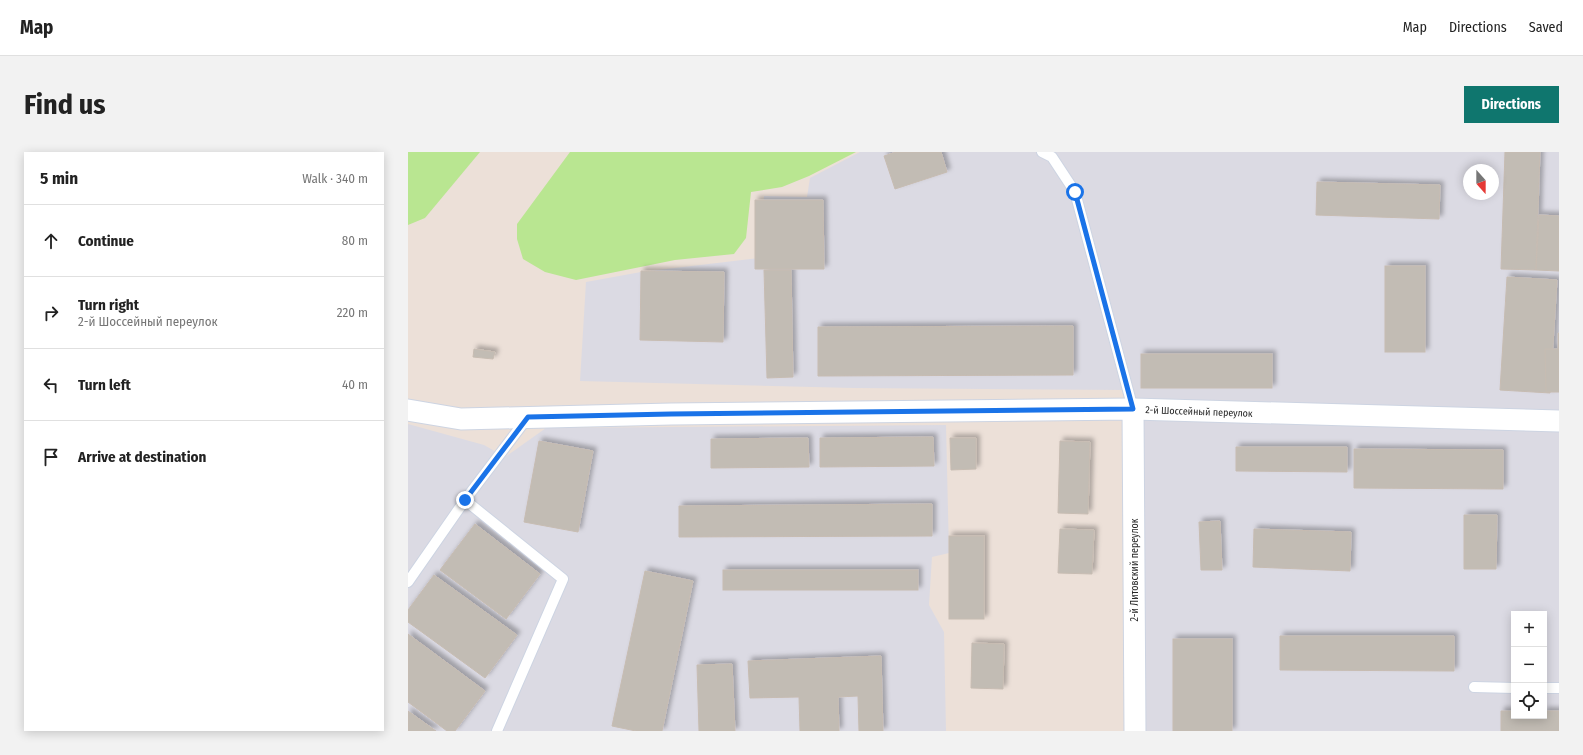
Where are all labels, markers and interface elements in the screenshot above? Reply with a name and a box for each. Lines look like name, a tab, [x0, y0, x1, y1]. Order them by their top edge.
text: Map	[20, 16, 53, 39]
text: Map	[1403, 19, 1427, 36]
text: Directions	[1449, 19, 1507, 36]
text: Saved	[1529, 19, 1563, 36]
button: Directions	[1464, 86, 1559, 123]
text: Find us	[24, 88, 106, 121]
north arrow	[1463, 164, 1499, 200]
text: 5 min	[40, 168, 78, 189]
text: Walk · 340 m	[302, 171, 368, 186]
route start	[1066, 183, 1084, 201]
icon: ahead	[40, 230, 62, 252]
text: Continue	[78, 232, 134, 250]
text: 80 m	[342, 233, 368, 248]
text: Turn right	[78, 296, 139, 314]
icon: right	[40, 302, 62, 324]
text: 220 m	[337, 305, 368, 320]
text: 2-й Шоссейный переулок	[78, 314, 218, 329]
icon: left	[40, 374, 62, 396]
text: Turn left	[78, 376, 131, 394]
text: 40 m	[342, 377, 368, 392]
street label: 2-й Шоссейный переулок	[1145, 404, 1253, 420]
icon: arrive	[40, 446, 62, 468]
text: Arrive at destination	[78, 448, 206, 466]
route end	[456, 491, 474, 509]
street label: 2-й Литовский переулок	[1129, 518, 1141, 622]
map controls	[1511, 611, 1547, 719]
button: +	[1511, 611, 1547, 647]
button: −	[1511, 647, 1547, 683]
button: locate	[1511, 683, 1547, 719]

